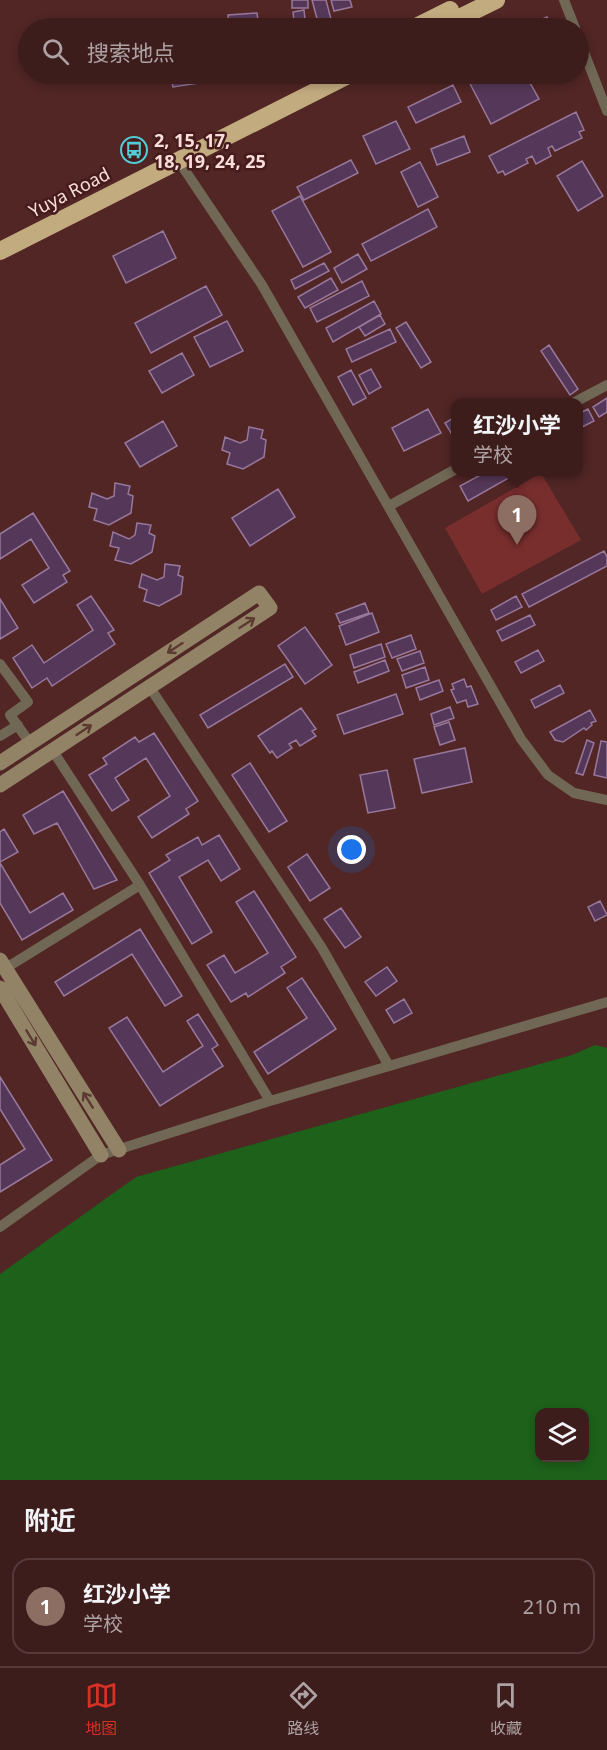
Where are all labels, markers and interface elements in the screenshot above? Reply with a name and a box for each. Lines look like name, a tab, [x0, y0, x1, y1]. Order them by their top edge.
search box	[18, 18, 589, 84]
icon: search	[39, 35, 72, 68]
text: 搜索地点	[87, 37, 175, 67]
place label: 2, 15, 17, 18, 19, 24, 25	[154, 128, 266, 173]
bus stop icon: 2, 15, 17, 18, 19, 24, 25	[119, 135, 149, 165]
street label: Yuya Road	[24, 161, 114, 223]
popup	[451, 398, 583, 476]
text: 红沙小学	[473, 409, 561, 439]
text: 学校	[473, 441, 513, 468]
pin: 1	[498, 496, 536, 545]
one-way arrow	[238, 616, 255, 628]
one-way arrow	[168, 642, 184, 654]
one-way arrow	[75, 724, 92, 736]
your location	[337, 835, 366, 864]
one-way arrow	[25, 1029, 37, 1046]
one-way arrow	[81, 1092, 93, 1109]
map controls	[535, 1408, 589, 1462]
button: layers	[535, 1408, 589, 1462]
text: 附近	[24, 1502, 76, 1538]
text: 红沙小学	[83, 1578, 171, 1608]
text: 1	[40, 1593, 51, 1620]
text: 210 m	[523, 1593, 581, 1620]
text: 学校	[83, 1610, 123, 1637]
tab: 地图	[85, 1679, 118, 1739]
tab: 路线	[287, 1679, 320, 1739]
tab: 收藏	[489, 1679, 522, 1739]

